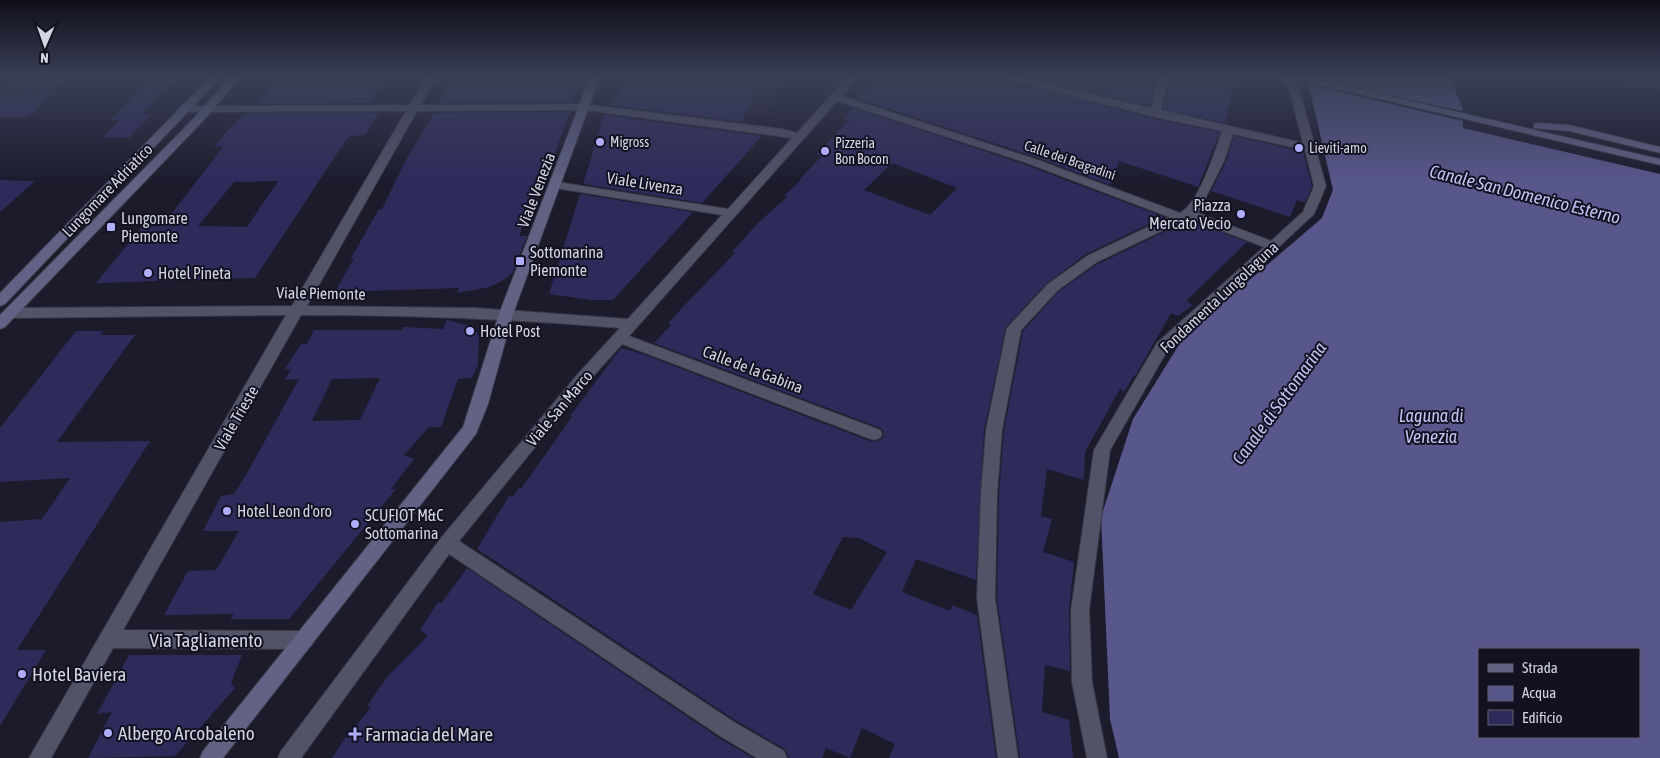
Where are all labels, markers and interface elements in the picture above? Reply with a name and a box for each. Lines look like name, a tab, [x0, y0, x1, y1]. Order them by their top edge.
north arrow	[20, 20, 70, 70]
text: N	[40, 50, 49, 66]
place label: Migross	[610, 134, 649, 150]
place label: Pizzeria Bon Bocon	[835, 135, 889, 167]
marker: Migross	[594, 136, 606, 148]
street label: Calle dei Bragadini	[1022, 137, 1118, 183]
street label: Lungomare Adriatico	[58, 140, 157, 241]
place label: Lieviti-amo	[1309, 140, 1367, 156]
marker: Lieviti-amo	[1293, 142, 1305, 154]
marker: Pizzeria Bon Bocon	[819, 145, 831, 157]
street label: Viale Venezia	[513, 150, 559, 230]
water label: Canale San Domenico Esterno	[1428, 160, 1622, 228]
street label: Viale Livenza	[606, 168, 684, 198]
place label: Piazza Mercato Vecio	[1149, 196, 1231, 232]
marker: Piazza Mercato Vecio	[1235, 208, 1247, 220]
place label: Lungomare Piemonte	[121, 209, 188, 245]
marker: Lungomare Piemonte	[105, 221, 117, 233]
street label: Fondamenta Lungolaguna	[1156, 238, 1282, 357]
place label: Sottomarina Piemonte	[530, 243, 603, 279]
marker: Sottomarina Piemonte	[514, 255, 526, 267]
place label: Hotel Pineta	[158, 264, 231, 282]
marker: Hotel Pineta	[142, 267, 154, 279]
street label: Viale Piemonte	[276, 283, 366, 303]
place label: Hotel Post	[480, 322, 541, 340]
marker: Hotel Post	[464, 325, 476, 337]
water label: Canale di Sottomarina	[1227, 337, 1331, 468]
street label: Calle de la Gabina	[700, 342, 806, 396]
street label: Viale San Marco	[522, 367, 596, 449]
street label: Viale Trieste	[210, 382, 262, 454]
water label: Laguna di Venezia	[1399, 405, 1463, 447]
place label: Hotel Leon d'oro	[237, 502, 332, 520]
marker: Hotel Leon d'oro	[221, 505, 233, 517]
place label: SCUFIOT M&C Sottomarina	[365, 506, 443, 542]
marker: SCUFIOT M&C Sottomarina	[349, 518, 361, 530]
street label: Via Tagliamento	[149, 629, 263, 651]
legend	[1478, 648, 1640, 738]
text: Strada	[1522, 659, 1558, 676]
place label: Hotel Baviera	[32, 663, 126, 685]
marker: Hotel Baviera	[16, 668, 28, 680]
text: Acqua	[1522, 684, 1556, 701]
text: Edificio	[1522, 709, 1563, 726]
place label: Albergo Arcobaleno	[118, 722, 255, 744]
place label: Farmacia del Mare	[365, 723, 493, 745]
marker: Albergo Arcobaleno	[102, 727, 114, 739]
marker: Farmacia del Mare	[349, 728, 361, 740]

